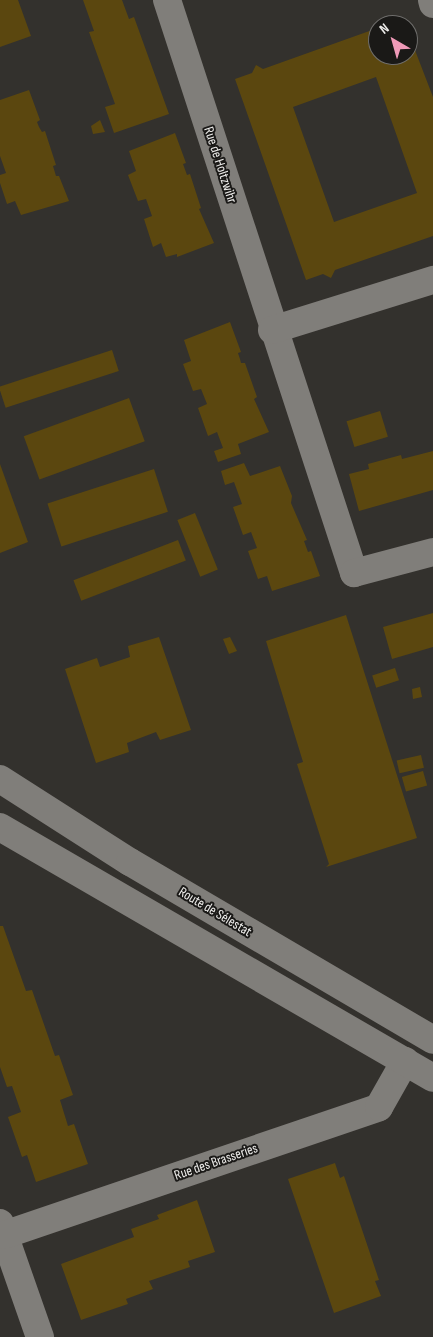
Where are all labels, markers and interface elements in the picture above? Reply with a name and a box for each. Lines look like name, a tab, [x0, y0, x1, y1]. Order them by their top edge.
north arrow	[368, 15, 418, 65]
text: N	[376, 20, 392, 38]
street label: Rue de Holtzwihr	[200, 125, 240, 205]
street label: Route de Sélestat	[175, 884, 255, 940]
street label: Rue des Brasseries	[172, 1140, 260, 1184]

